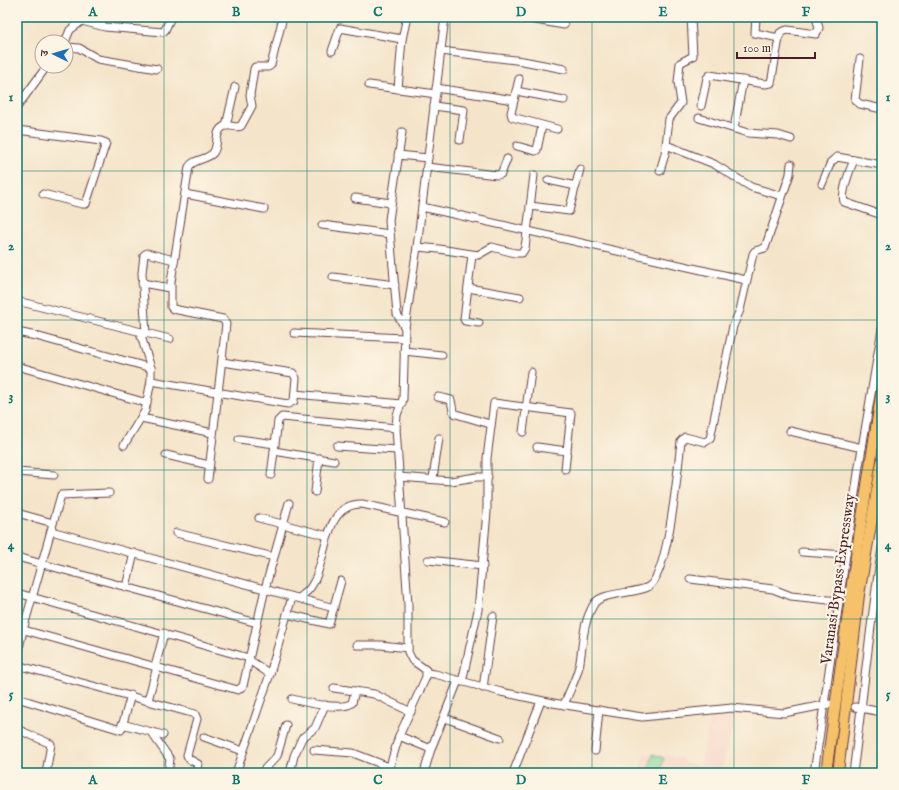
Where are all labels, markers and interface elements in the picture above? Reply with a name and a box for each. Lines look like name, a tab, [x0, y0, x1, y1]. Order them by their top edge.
text: A	[88, 4, 99, 21]
text: B	[232, 4, 241, 21]
text: C	[373, 4, 383, 21]
text: D	[516, 4, 527, 21]
text: E	[658, 4, 668, 21]
text: F	[802, 4, 811, 21]
north arrow	[34, 34, 74, 74]
scale bar	[737, 34, 815, 60]
text: 100 m	[743, 41, 771, 56]
text: उ	[38, 48, 52, 58]
text: 1	[9, 89, 14, 106]
text: 1	[886, 89, 891, 106]
text: 2	[8, 238, 14, 255]
text: 2	[885, 238, 891, 255]
text: 3	[9, 388, 14, 405]
text: 3	[886, 388, 891, 405]
street label: Varanasi Bypass Expressway	[816, 492, 859, 667]
text: 4	[8, 537, 15, 554]
text: 4	[885, 537, 892, 554]
text: 5	[9, 686, 14, 703]
text: 5	[886, 686, 891, 703]
text: A	[88, 772, 99, 789]
text: B	[232, 772, 241, 789]
text: C	[373, 772, 383, 789]
text: D	[516, 772, 527, 789]
text: E	[658, 772, 668, 789]
text: F	[802, 772, 811, 789]

